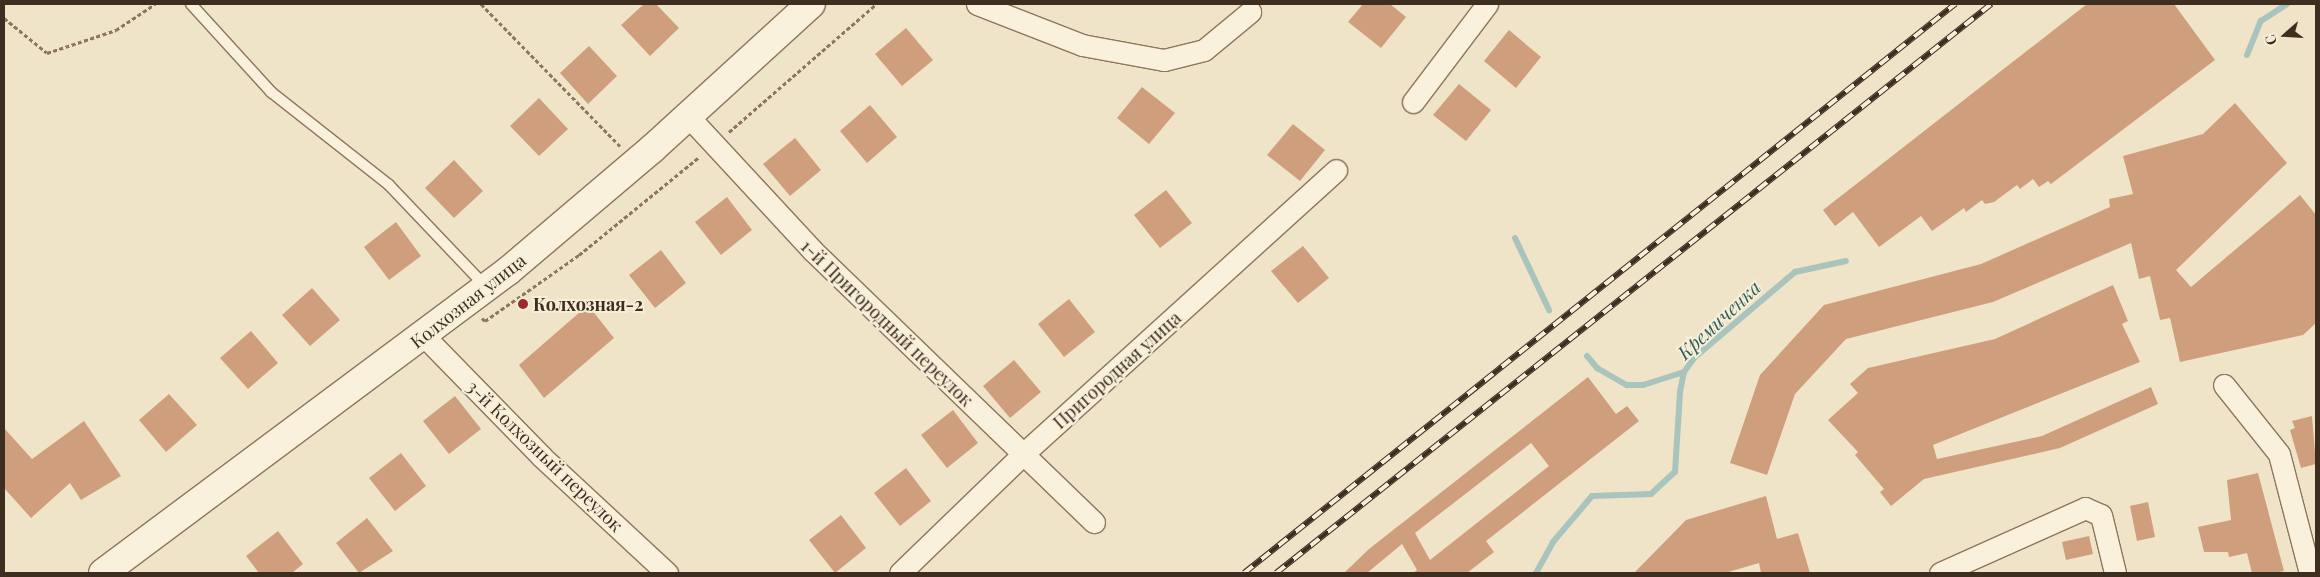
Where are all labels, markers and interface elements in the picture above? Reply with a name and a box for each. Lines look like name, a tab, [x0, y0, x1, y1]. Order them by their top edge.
north arrow	[2260, 10, 2310, 60]
text: С	[2260, 32, 2281, 48]
street label: 1-й Пригородный переулок	[797, 235, 977, 411]
street label: Колхозная улица	[406, 249, 530, 353]
water label: Кремиченка	[1673, 276, 1765, 364]
place label: Колхозная-2	[533, 293, 644, 315]
marker: Колхозная-2	[517, 298, 529, 310]
street label: Пригородная улица	[1049, 307, 1185, 433]
street label: 3-й Колхозный переулок	[463, 376, 627, 536]

